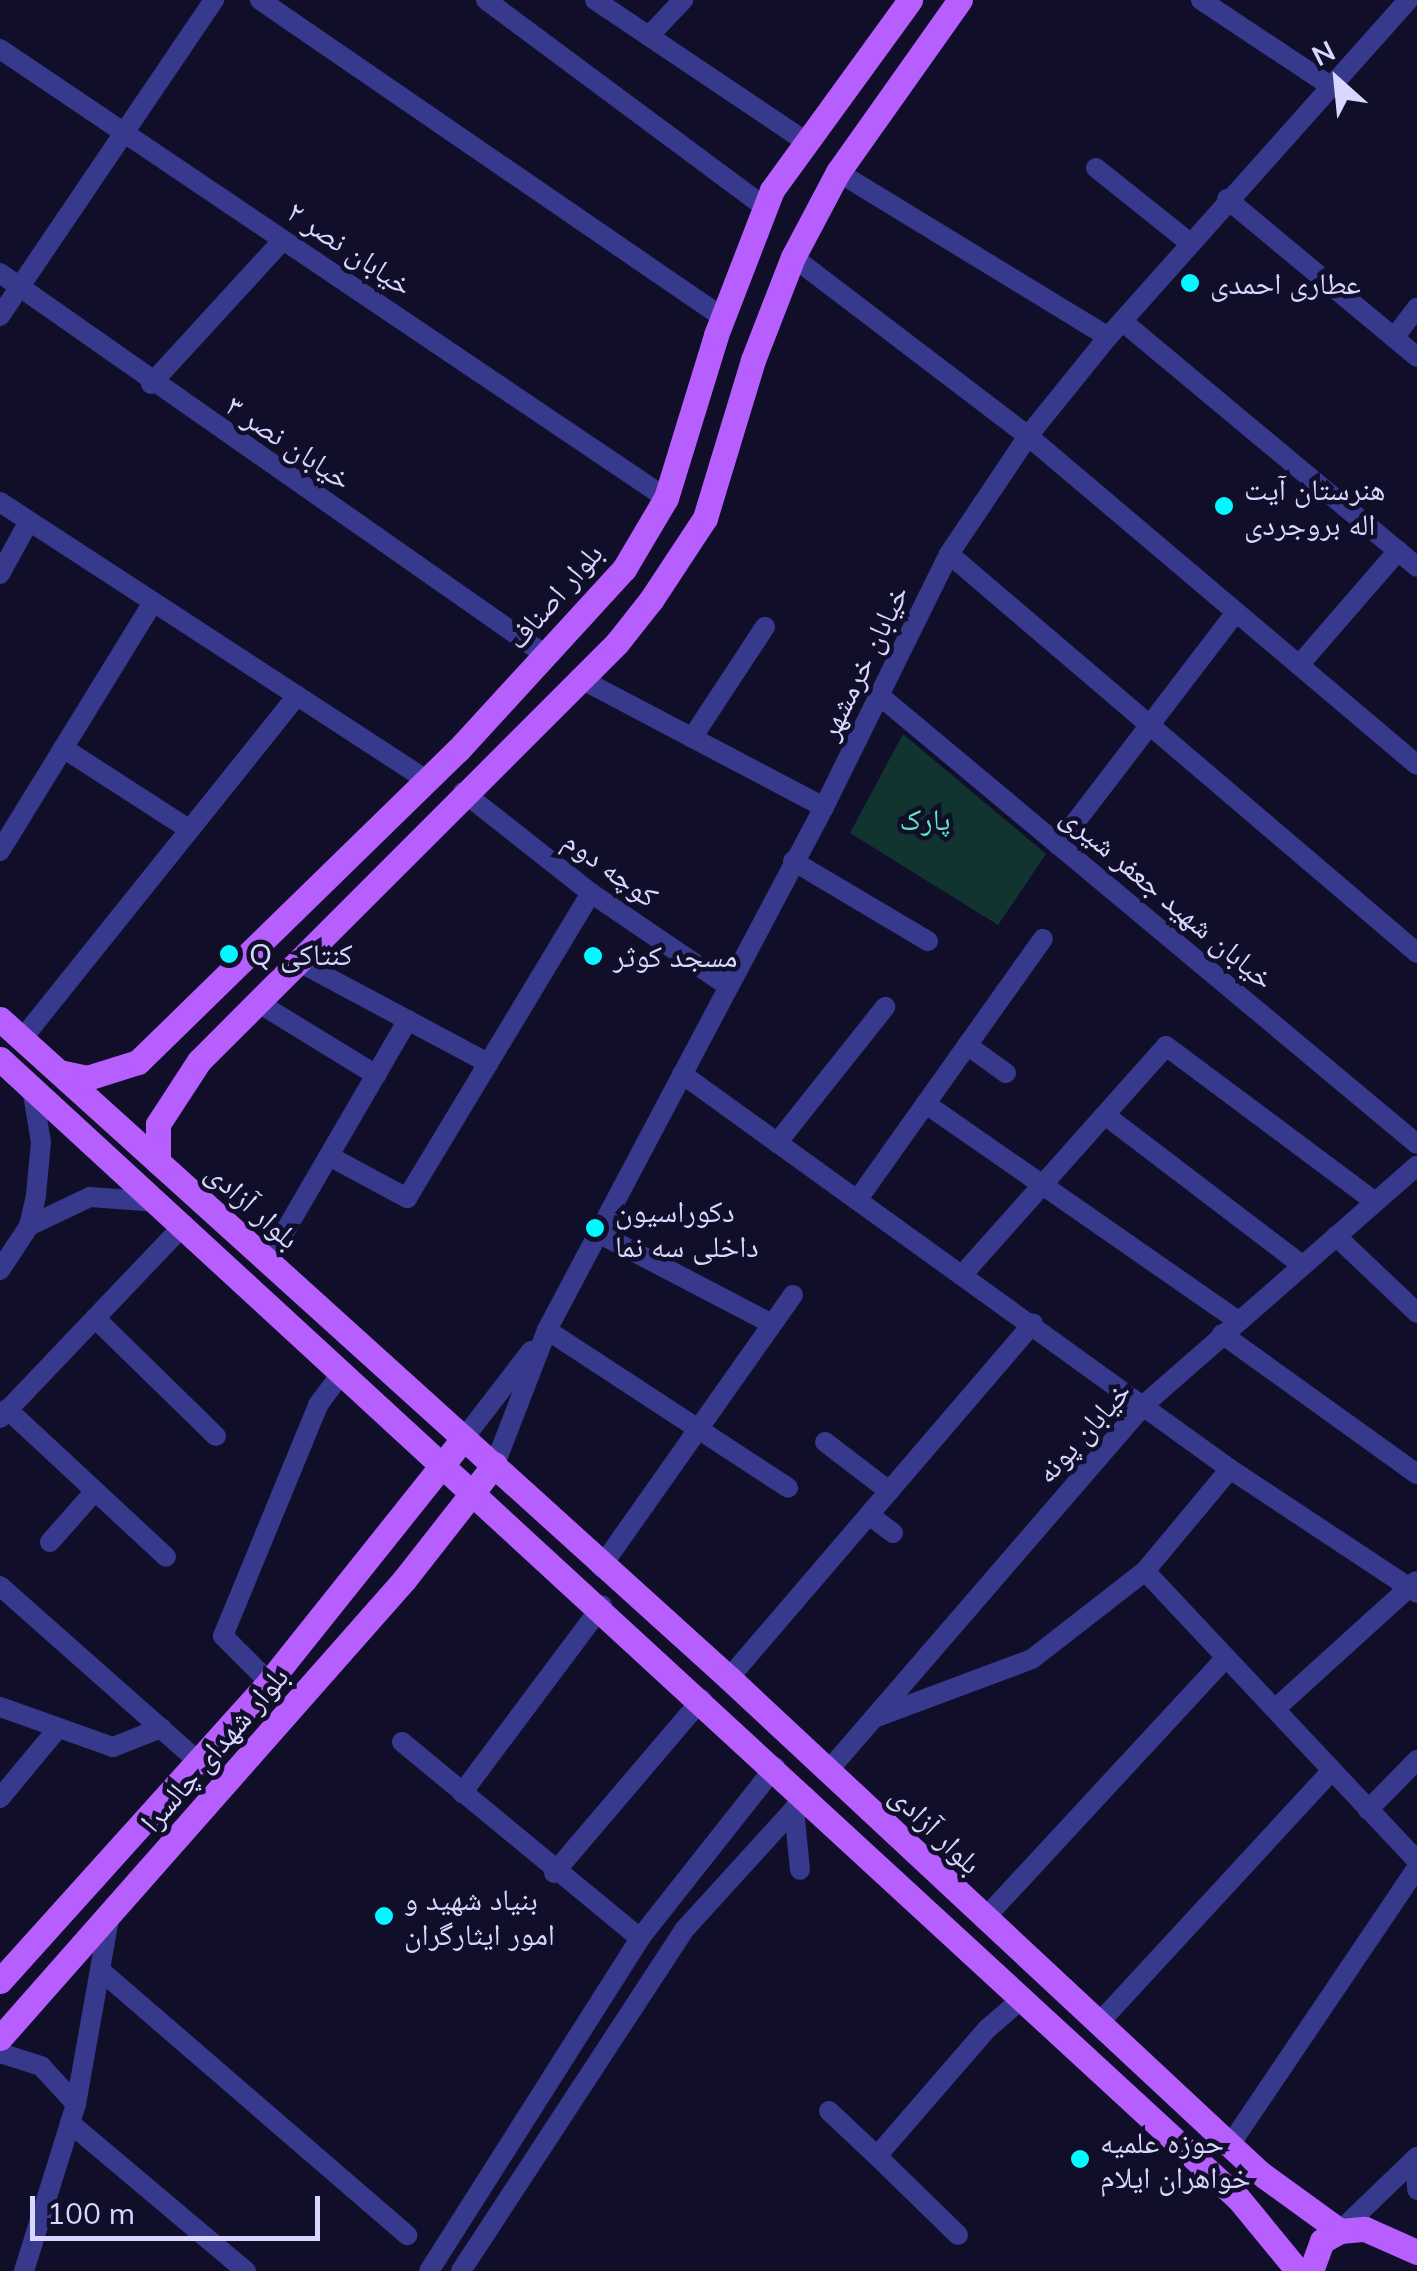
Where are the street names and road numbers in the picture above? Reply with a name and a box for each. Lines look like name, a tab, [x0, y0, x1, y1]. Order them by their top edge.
street label: خیابان نصر ۲	[280, 193, 420, 303]
street label: خیابان نصر ۳	[219, 387, 359, 497]
street label: بلوار اصناف	[498, 536, 610, 656]
street label: خیابان خرمشهر	[810, 579, 916, 745]
street label: خیابان شهید جعفر شیری	[1054, 797, 1282, 997]
street label: کوچه دوم	[557, 822, 665, 914]
street label: بلوار آزادی	[199, 1154, 307, 1256]
street label: خیابان پونه	[1028, 1374, 1138, 1490]
street label: بلوار شهدای چالسرا	[132, 1659, 296, 1839]
street label: بلوار آزادی	[883, 1777, 989, 1881]

